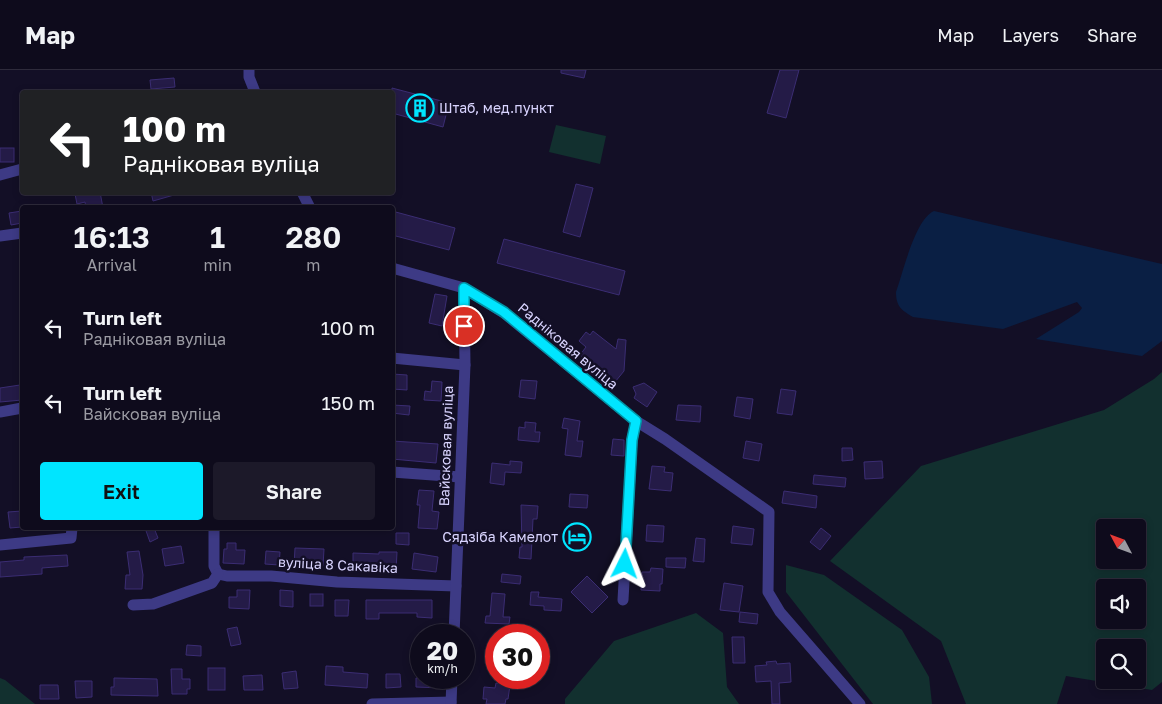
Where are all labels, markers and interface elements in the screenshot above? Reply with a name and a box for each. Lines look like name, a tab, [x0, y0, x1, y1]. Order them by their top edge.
text: Map	[25, 20, 75, 49]
text: Map	[937, 24, 974, 46]
text: Layers	[1002, 24, 1059, 46]
text: Share	[1087, 24, 1137, 46]
building icon: Штаб, мeд.пункт	[405, 93, 435, 123]
place label: Штаб, мeд.пункт	[439, 99, 554, 116]
text: 100 m	[123, 108, 226, 150]
icon: left	[40, 110, 105, 175]
text: Радніковая вуліца	[123, 150, 320, 177]
text: 16:13	[74, 219, 150, 255]
text: 1	[210, 219, 225, 255]
text: 280	[285, 219, 341, 255]
text: Arrival	[87, 255, 137, 275]
text: min	[204, 255, 232, 275]
text: m	[306, 255, 320, 275]
street label: Радніковая вуліца	[515, 299, 622, 392]
pin	[443, 305, 485, 347]
text: Turn left	[83, 306, 162, 329]
icon: arrive	[450, 312, 478, 340]
icon: left	[40, 314, 68, 342]
text: 100 m	[321, 316, 375, 339]
text: Радніковая вуліца	[83, 329, 226, 349]
text: Turn left	[83, 381, 162, 404]
street label: Вайсковая вуліца	[435, 385, 456, 507]
icon: left	[40, 389, 68, 417]
text: 150 m	[321, 391, 375, 414]
text: Вайсковая вуліца	[83, 404, 221, 424]
button: Exit	[40, 462, 203, 520]
button: Share	[213, 462, 375, 520]
north arrow	[1096, 519, 1146, 569]
map controls	[1096, 519, 1146, 689]
hotel icon: Сядзіба Камелот	[562, 522, 592, 552]
place label: Сядзіба Камелот	[442, 528, 558, 545]
position arrow	[598, 537, 650, 589]
street label: вуліца 8 Сакавіка	[278, 553, 398, 576]
button: sound	[1096, 579, 1146, 629]
speed limit sign: 30	[485, 624, 550, 689]
text: 20	[427, 635, 458, 666]
button: search	[1096, 639, 1146, 689]
text: km/h	[427, 661, 458, 676]

